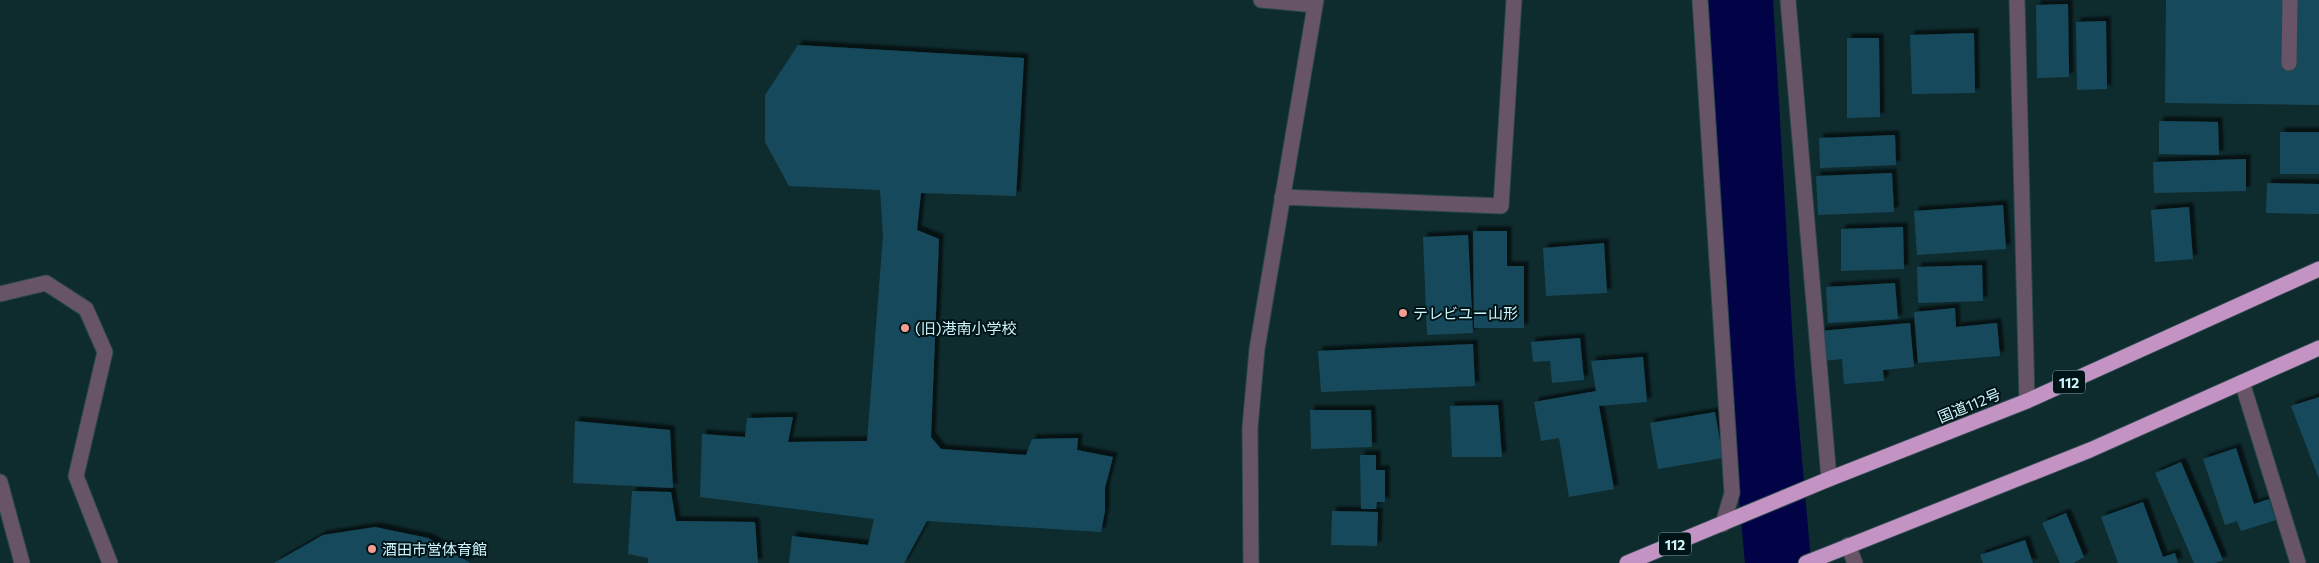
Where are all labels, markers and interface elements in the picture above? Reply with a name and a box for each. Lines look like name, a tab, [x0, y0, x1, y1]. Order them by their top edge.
place label: テレビユー山形	[1413, 304, 1518, 322]
marker: テレビユー山形	[1397, 307, 1409, 319]
place label: (旧)港南小学校	[915, 319, 1017, 337]
marker: (旧)港南小学校	[899, 322, 911, 334]
road number: 112	[2053, 371, 2085, 394]
street label: 国道112号	[1935, 384, 2003, 426]
road number: 112	[1659, 532, 1691, 556]
place label: 酒田市営体育館	[382, 540, 487, 558]
marker: 酒田市営体育館	[366, 543, 378, 555]

